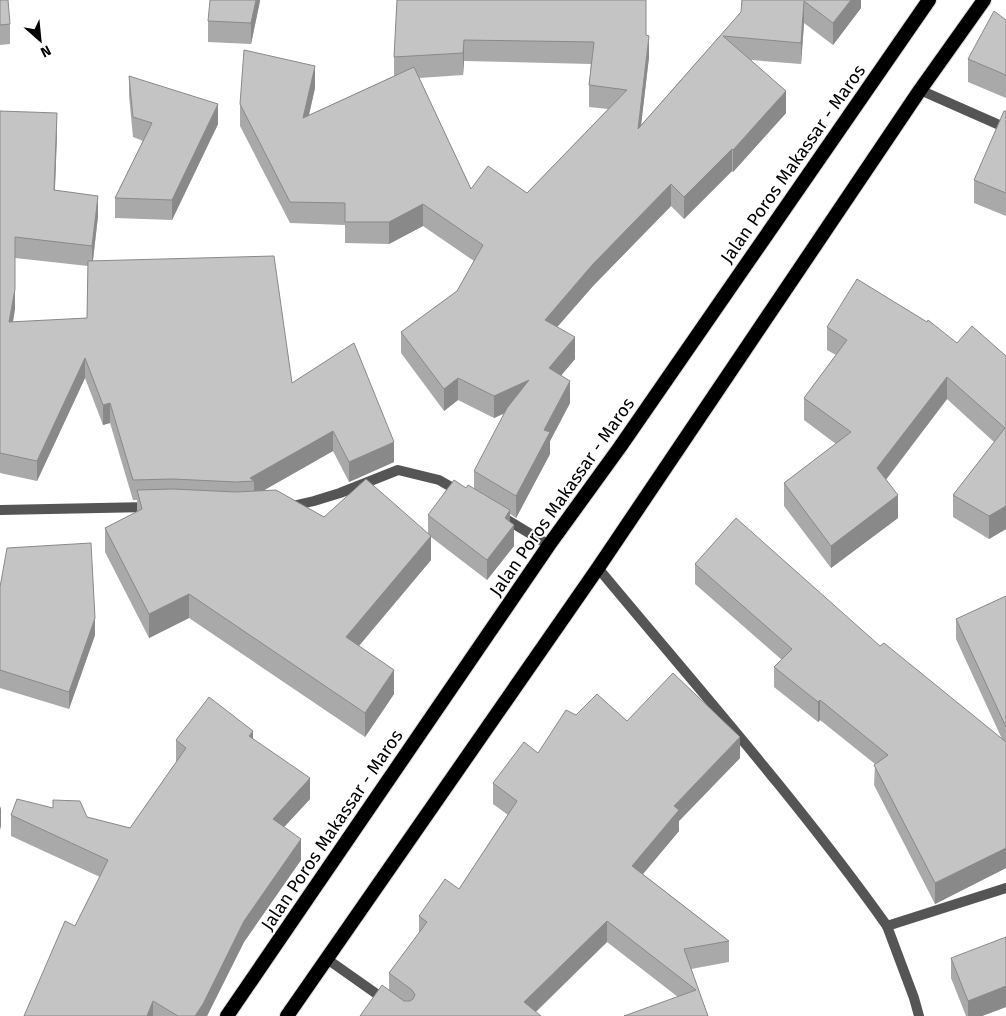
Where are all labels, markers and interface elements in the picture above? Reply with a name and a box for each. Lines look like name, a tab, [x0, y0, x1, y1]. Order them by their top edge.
north arrow	[15, 15, 65, 65]
text: N	[38, 41, 54, 61]
street label: Jalan Poros Makassar - Maros	[716, 60, 870, 268]
street label: Jalan Poros Makassar - Maros	[485, 393, 639, 601]
street label: Jalan Poros Makassar - Maros	[257, 725, 407, 935]

